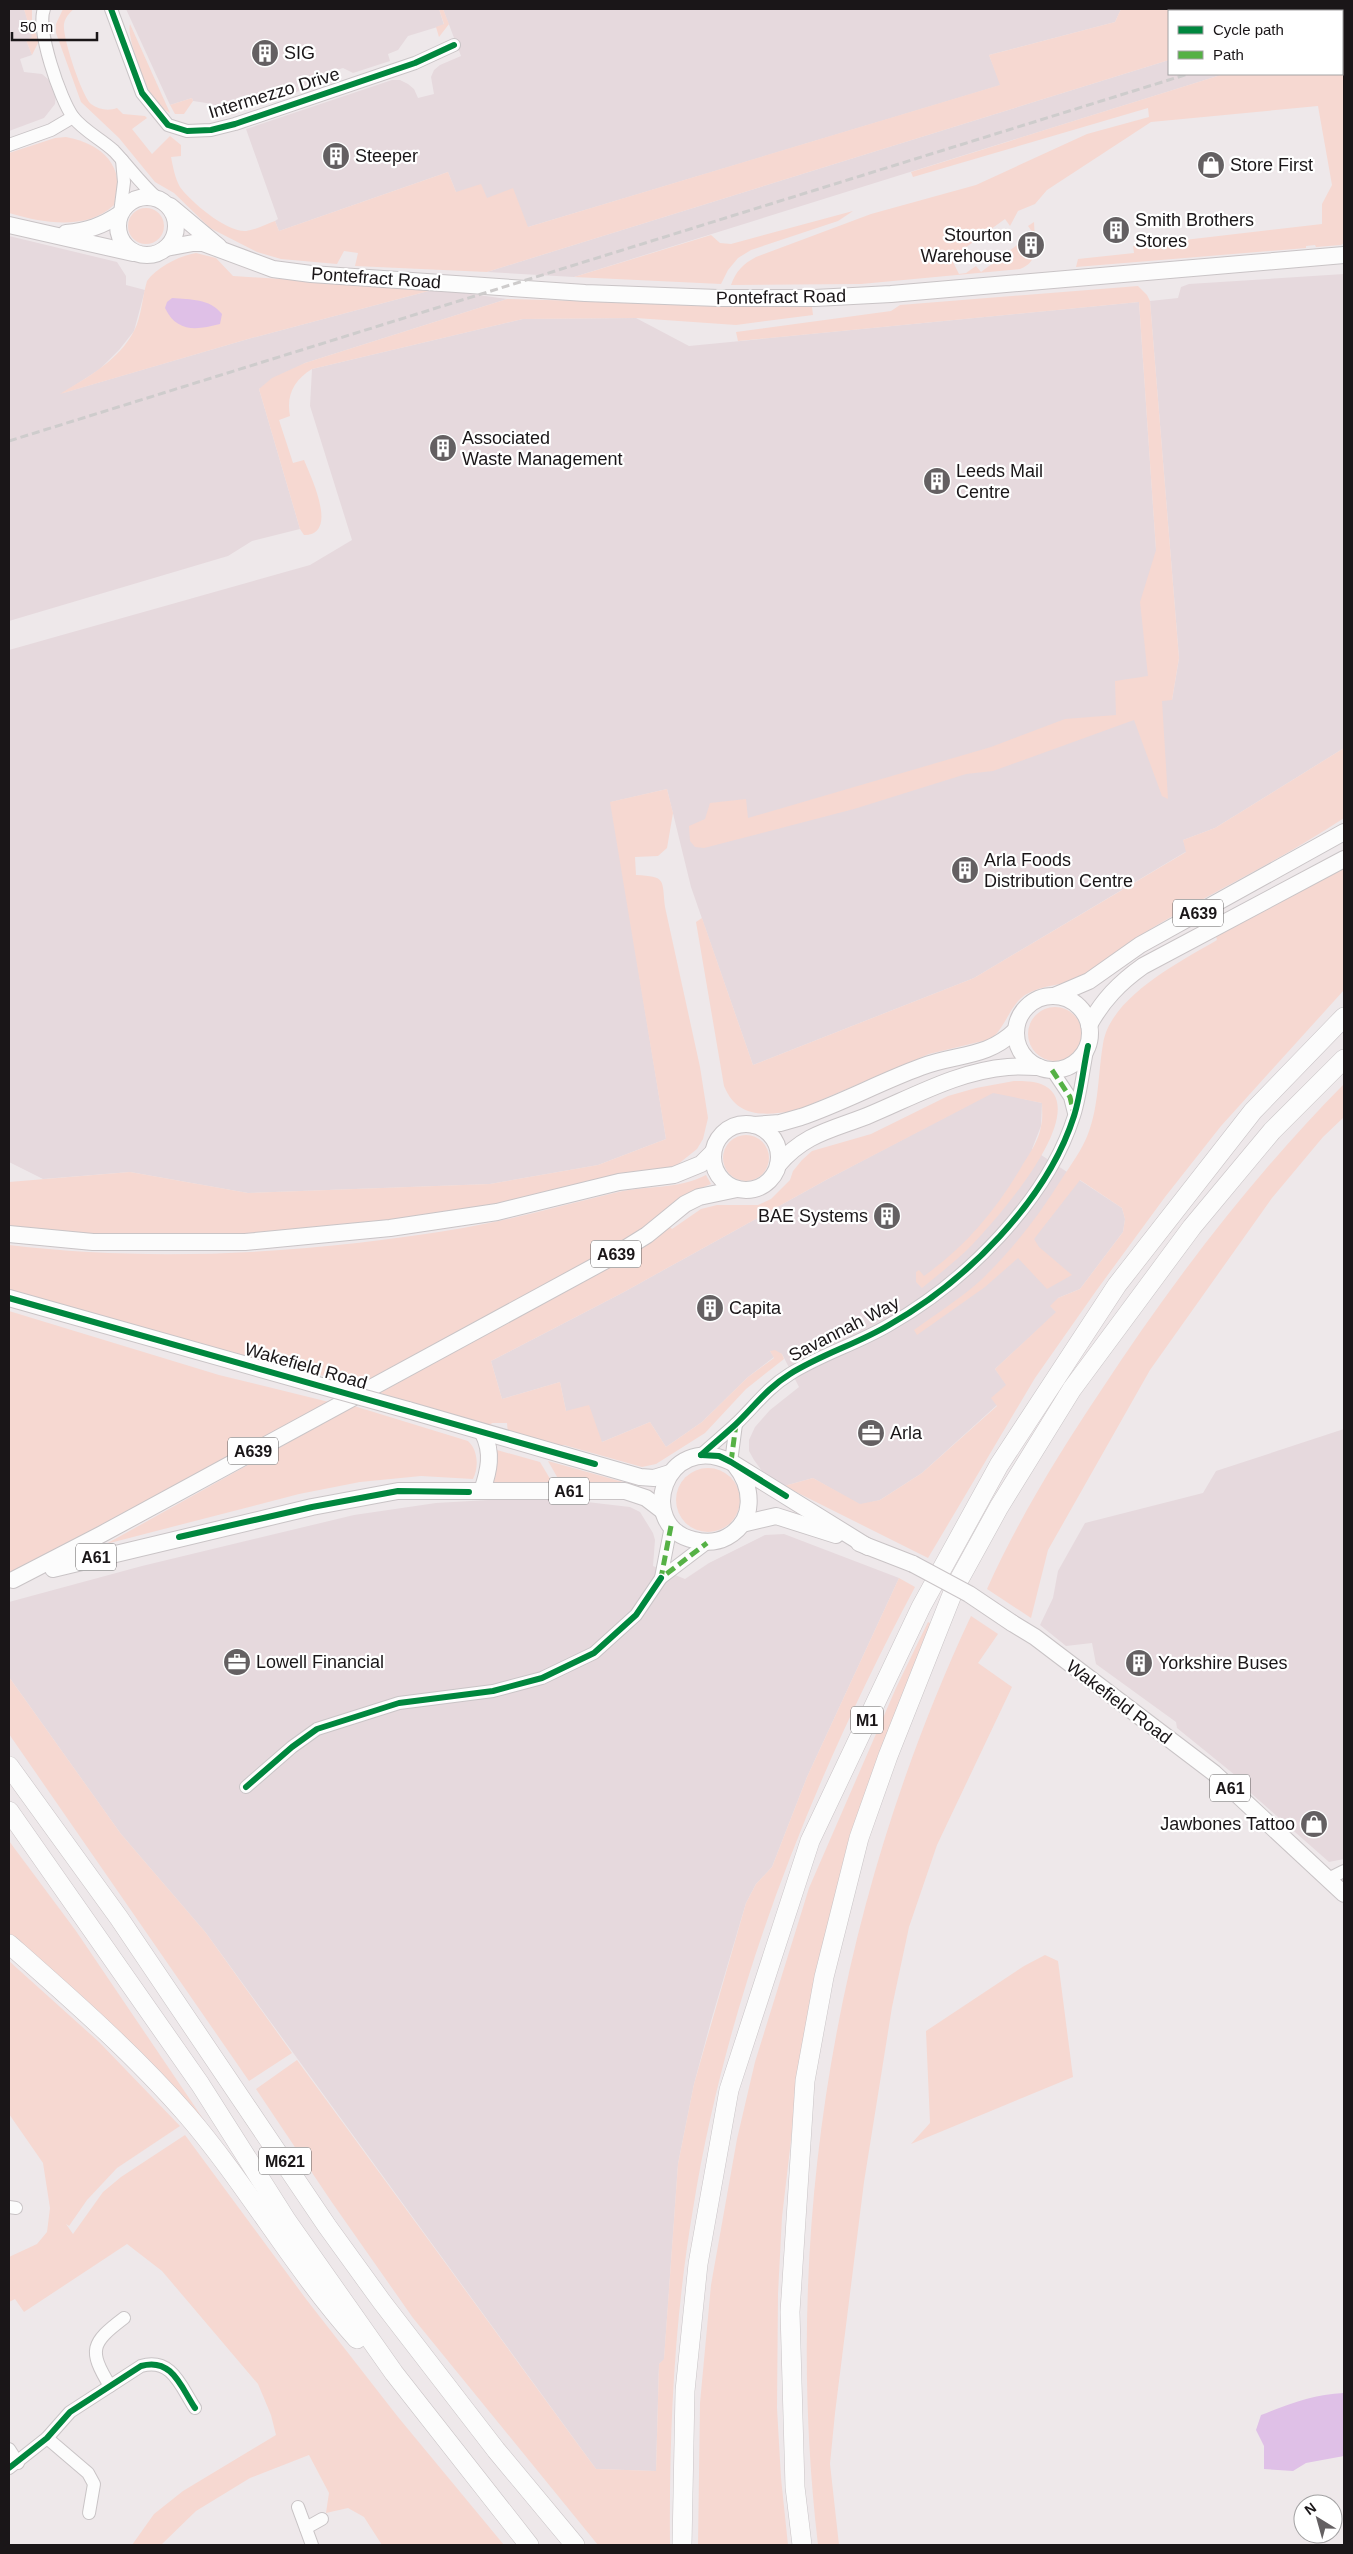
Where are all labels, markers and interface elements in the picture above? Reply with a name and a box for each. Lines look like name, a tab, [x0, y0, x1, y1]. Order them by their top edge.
scale bar	[12, 10, 98, 42]
legend	[1168, 10, 1343, 75]
text: 50 m	[20, 18, 53, 35]
text: Cycle path	[1213, 21, 1284, 38]
building icon: SIG	[250, 38, 280, 68]
place label: SIG	[284, 43, 315, 63]
text: Path	[1213, 46, 1244, 63]
street label: Intermezzo Drive	[206, 64, 342, 122]
building icon: Steeper	[321, 141, 351, 171]
place label: Steeper	[355, 146, 418, 166]
shop icon: Store First	[1196, 150, 1226, 180]
place label: Store First	[1230, 155, 1313, 175]
place label: Smith Brothers Stores	[1135, 210, 1254, 251]
building icon: Smith Brothers Stores	[1101, 215, 1131, 245]
place label: Stourton Warehouse	[921, 225, 1012, 266]
building icon: Stourton Warehouse	[1016, 230, 1046, 260]
street label: Pontefract Road	[310, 263, 442, 293]
street label: Pontefract Road	[716, 286, 846, 308]
place label: Associated Waste Management	[462, 428, 622, 469]
building icon: Associated Waste Management	[428, 433, 458, 463]
place label: Leeds Mail Centre	[956, 461, 1043, 502]
building icon: Leeds Mail Centre	[922, 466, 952, 496]
place label: Arla Foods Distribution Centre	[984, 850, 1133, 891]
building icon: Arla Foods Distribution Centre	[950, 855, 980, 885]
road number: A639	[1173, 900, 1223, 926]
building icon: BAE Systems	[872, 1201, 902, 1231]
place label: BAE Systems	[758, 1206, 868, 1226]
road number: A639	[591, 1240, 641, 1268]
building icon: Capita	[695, 1293, 725, 1323]
street label: Savannah Way	[785, 1293, 903, 1365]
place label: Capita	[729, 1298, 782, 1318]
street label: Wakefield Road	[242, 1339, 370, 1393]
office icon: Arla	[856, 1418, 886, 1448]
place label: Arla	[890, 1423, 923, 1443]
road number: A639	[228, 1438, 278, 1464]
road number: A61	[549, 1478, 589, 1504]
road number: A61	[76, 1544, 116, 1570]
office icon: Lowell Financial	[222, 1647, 252, 1677]
building icon: Yorkshire Buses	[1124, 1648, 1154, 1678]
place label: Lowell Financial	[256, 1652, 384, 1672]
place label: Yorkshire Buses	[1158, 1653, 1287, 1673]
street label: Wakefield Road	[1063, 1656, 1175, 1748]
road number: M1	[851, 1706, 883, 1734]
road number: A61	[1210, 1775, 1250, 1802]
shop icon: Jawbones Tattoo	[1299, 1809, 1329, 1839]
place label: Jawbones Tattoo	[1160, 1814, 1295, 1834]
road number: M621	[259, 2148, 311, 2174]
north arrow	[1293, 2494, 1343, 2544]
text: N	[1301, 2499, 1319, 2518]

